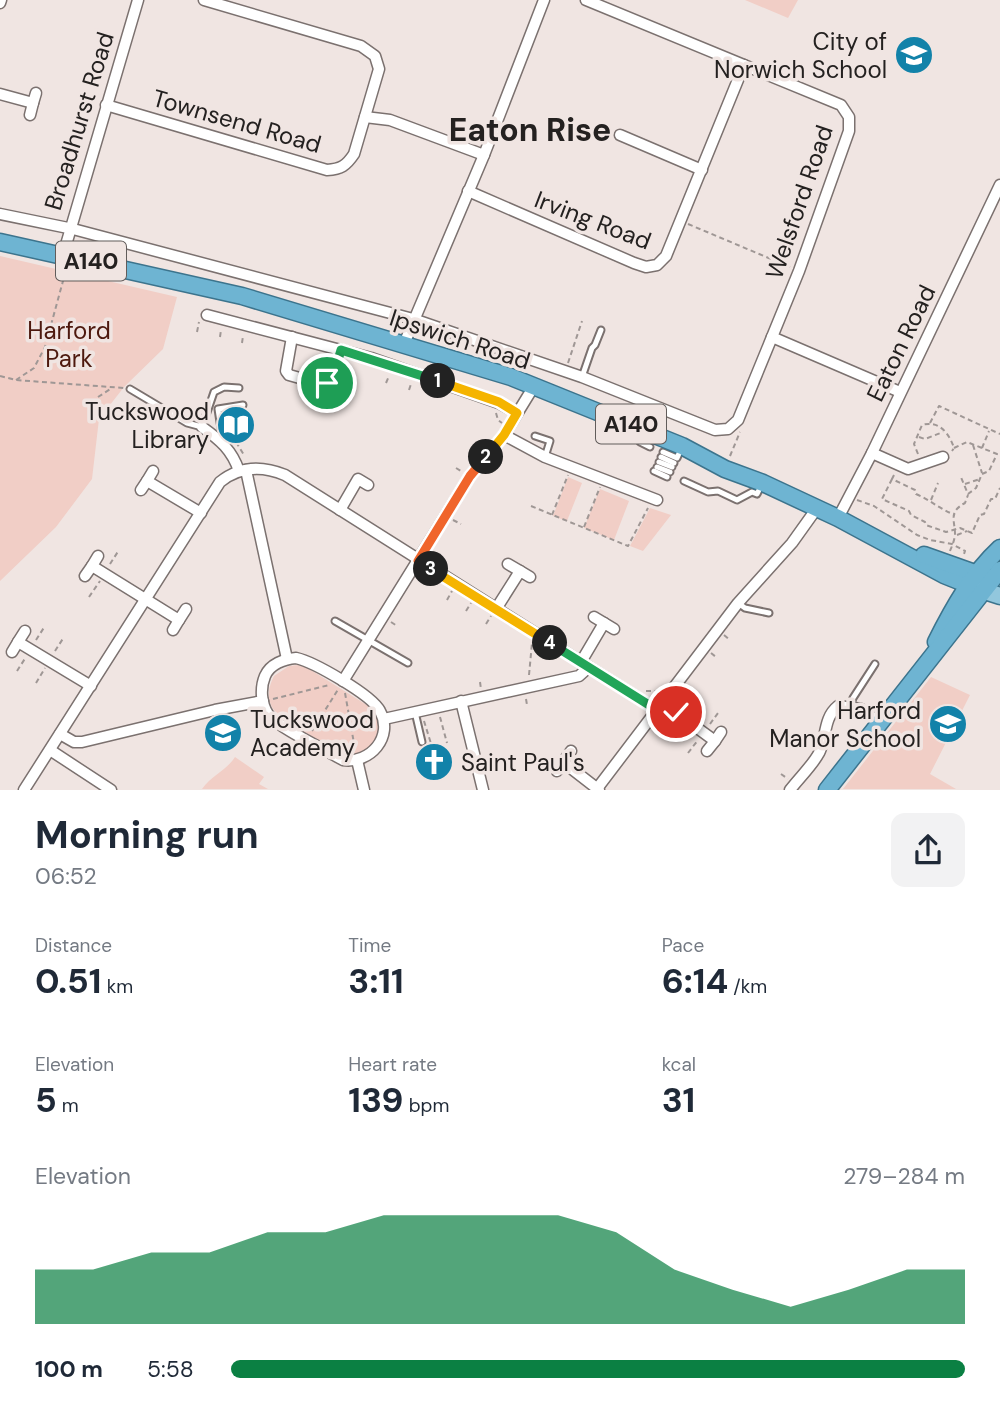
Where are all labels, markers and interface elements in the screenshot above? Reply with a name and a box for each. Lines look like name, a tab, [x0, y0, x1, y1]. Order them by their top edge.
place label: City of Norwich School	[714, 26, 887, 85]
street label: Broadhurst Road	[37, 28, 121, 214]
school or university icon: City of Norwich School	[893, 34, 935, 76]
street label: Townsend Road	[149, 82, 325, 160]
district label: Eaton Rise	[449, 109, 611, 151]
street label: Welsford Road	[758, 121, 840, 283]
street label: Irving Road	[530, 184, 656, 256]
road number: A140	[56, 242, 126, 280]
street label: Eaton Road	[860, 280, 942, 406]
street label: Ipswich Road	[386, 302, 534, 376]
park label: Harford Park	[27, 315, 111, 374]
pin	[297, 353, 357, 413]
icon: arrive	[308, 364, 346, 402]
pin: 1	[420, 364, 456, 398]
text: 1	[434, 368, 441, 393]
place label: Tuckswood Library	[85, 396, 209, 455]
library icon: Tuckswood Library	[215, 404, 257, 446]
road number: A140	[596, 404, 666, 444]
pin: 2	[468, 440, 504, 475]
text: 2	[480, 444, 491, 469]
pin: 3	[414, 552, 448, 586]
text: 3	[425, 556, 436, 581]
pin: 4	[532, 626, 568, 660]
text: 4	[543, 630, 556, 655]
pin	[646, 682, 706, 742]
icon: check	[657, 693, 695, 731]
place label: Harford Manor School	[769, 695, 921, 754]
school or university icon: Harford Manor School	[927, 703, 969, 745]
place label: Tuckswood Academy	[250, 704, 374, 763]
school or university icon: Tuckswood Academy	[202, 712, 244, 754]
church icon: Saint Paul's	[413, 741, 455, 783]
place label: Saint Paul's	[461, 747, 585, 778]
text: Morning run	[35, 810, 259, 860]
button: share	[891, 813, 965, 887]
text: 06:52	[35, 861, 97, 891]
text: Distance	[35, 933, 112, 958]
text: Time	[348, 933, 391, 958]
text: Pace	[662, 933, 704, 958]
text: 0.51	[35, 958, 102, 1004]
text: 3:11	[348, 958, 404, 1004]
text: 6:14	[662, 958, 728, 1004]
text: km	[102, 974, 133, 999]
text: /km	[728, 974, 767, 999]
text: Elevation	[35, 1052, 114, 1077]
text: Heart rate	[348, 1052, 437, 1077]
text: kcal	[662, 1052, 696, 1077]
text: 5	[35, 1077, 57, 1123]
text: 139	[348, 1077, 404, 1123]
text: 31	[662, 1077, 695, 1123]
text: m	[57, 1093, 79, 1118]
text: bpm	[404, 1093, 449, 1118]
text: Elevation	[35, 1161, 131, 1191]
text: 279–284 m	[843, 1161, 965, 1191]
text: 100 m	[35, 1354, 103, 1384]
text: 5:58	[147, 1354, 194, 1384]

